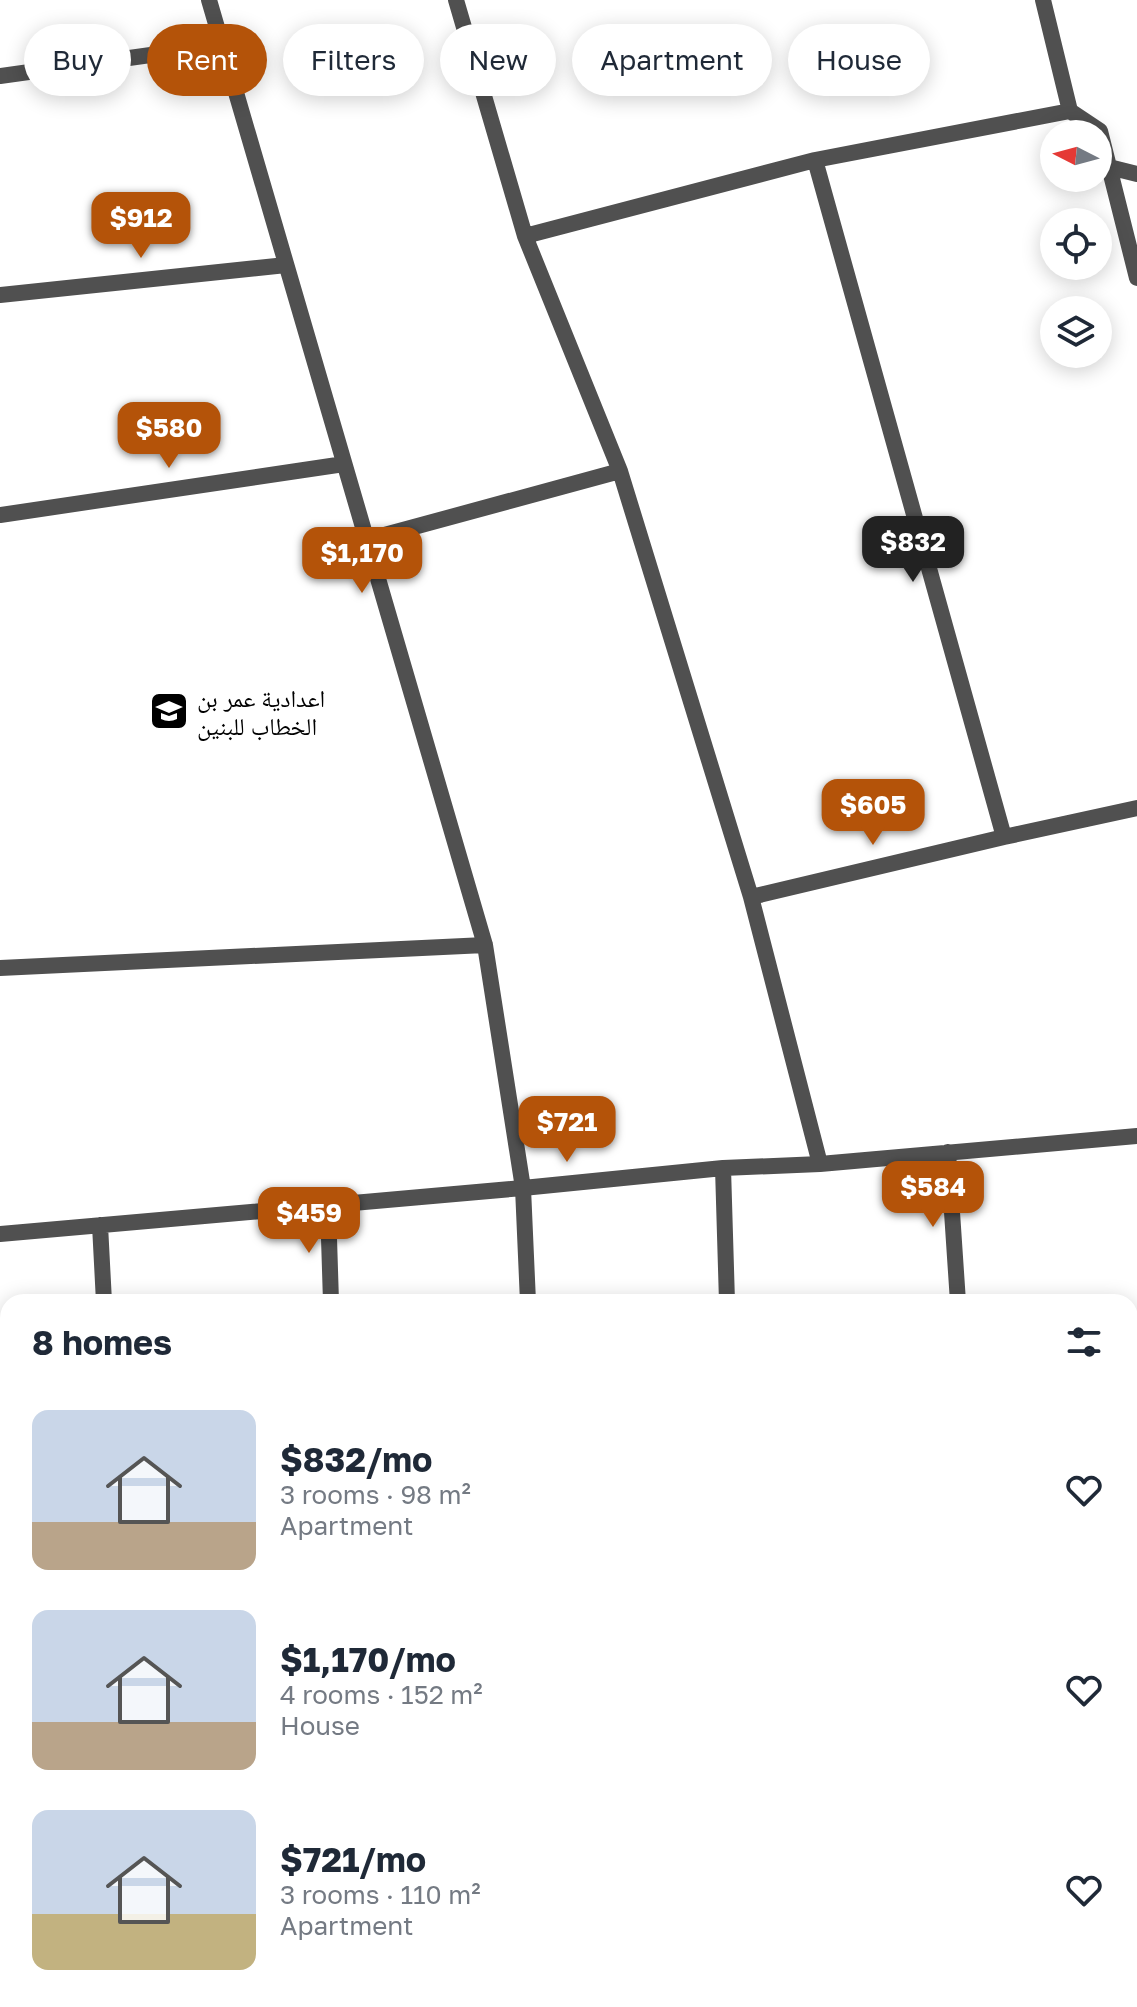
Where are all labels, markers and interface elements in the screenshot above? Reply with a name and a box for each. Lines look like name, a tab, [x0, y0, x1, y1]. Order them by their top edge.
chip: Buy	[24, 24, 131, 96]
chip: Rent	[147, 24, 267, 96]
chip: Filters	[283, 24, 424, 96]
chip: New	[440, 24, 556, 96]
chip: Apartment	[572, 24, 772, 96]
chip: House	[788, 24, 930, 96]
north arrow	[1040, 120, 1112, 192]
map controls	[1040, 120, 1112, 368]
pin: $912	[94, 192, 188, 260]
text: $912	[109, 202, 173, 233]
button: locate	[1040, 208, 1112, 280]
button: layers	[1040, 296, 1112, 368]
pin: $580	[122, 402, 216, 470]
text: $580	[136, 412, 202, 443]
pin: $832	[866, 516, 960, 584]
text: $832	[880, 526, 946, 557]
pin: $1,170	[297, 527, 427, 595]
text: $1,170	[320, 537, 404, 568]
place label: اعدادية عمر بن الخطاب للبنين	[197, 683, 325, 741]
school or university icon: اعدادية عمر بن الخطاب للبنين	[148, 690, 190, 732]
pin: $605	[826, 779, 920, 847]
text: $605	[840, 789, 906, 820]
pin: $721	[520, 1096, 614, 1164]
text: $721	[537, 1106, 597, 1137]
pin: $584	[886, 1161, 980, 1229]
text: $584	[900, 1171, 966, 1202]
pin: $459	[262, 1187, 356, 1255]
text: $459	[276, 1197, 342, 1228]
icon: filters	[1062, 1320, 1106, 1364]
text: 8 homes	[32, 1322, 172, 1362]
text: $832/mo	[280, 1439, 433, 1479]
icon: home	[96, 1442, 192, 1538]
icon: heart	[1062, 1468, 1106, 1512]
text: 3 rooms · 98 m²	[280, 1479, 471, 1510]
text: Apartment	[280, 1510, 413, 1541]
text: $1,170/mo	[280, 1639, 456, 1679]
icon: home	[96, 1642, 192, 1738]
icon: heart	[1062, 1668, 1106, 1712]
text: 4 rooms · 152 m²	[280, 1679, 483, 1710]
text: House	[280, 1710, 360, 1741]
text: $721/mo	[280, 1839, 426, 1879]
icon: home	[96, 1842, 192, 1938]
icon: heart	[1062, 1868, 1106, 1912]
text: 3 rooms · 110 m²	[280, 1879, 481, 1910]
text: Apartment	[280, 1910, 413, 1941]

